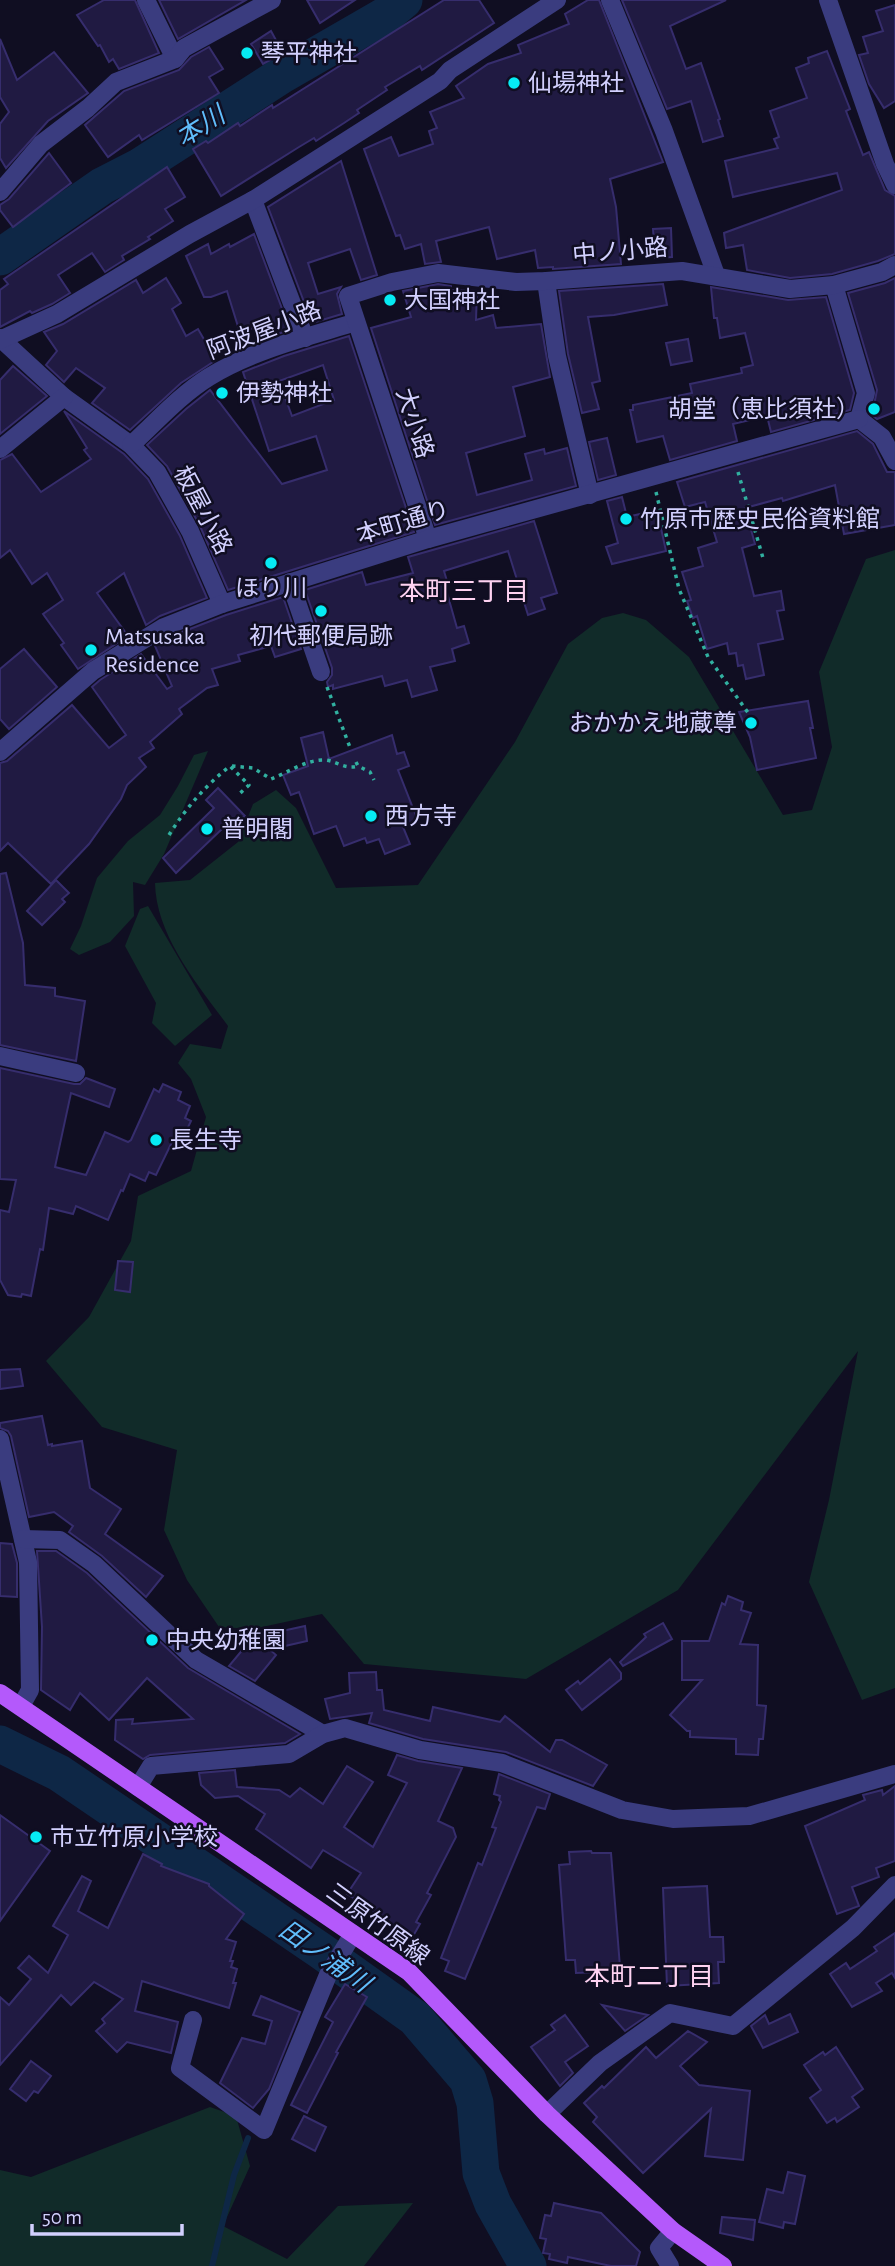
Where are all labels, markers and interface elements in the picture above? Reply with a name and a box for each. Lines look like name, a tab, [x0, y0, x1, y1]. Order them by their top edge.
place label: 琴平神社	[261, 40, 357, 66]
marker: 琴平神社	[239, 45, 255, 61]
place label: 仙場神社	[528, 70, 624, 96]
marker: 仙場神社	[506, 75, 522, 91]
water label: 本川	[171, 100, 232, 152]
street label: 中ノ小路	[571, 234, 669, 268]
place label: 大国神社	[404, 287, 500, 313]
marker: 大国神社	[382, 292, 398, 308]
street label: 阿波屋小路	[203, 296, 325, 364]
place label: 伊勢神社	[236, 380, 332, 406]
marker: 伊勢神社	[214, 385, 230, 401]
street label: 大小路	[392, 385, 438, 461]
place label: 胡堂（恵比須社）	[668, 396, 860, 422]
marker: 胡堂（恵比須社）	[866, 401, 882, 417]
street label: 板屋小路	[169, 462, 237, 558]
street label: 本町通り	[353, 496, 453, 548]
place label: 竹原市歴史民俗資料館	[640, 506, 880, 532]
marker: 竹原市歴史民俗資料館	[618, 511, 634, 527]
marker: ほり川	[263, 555, 279, 571]
place label: ほり川	[235, 576, 307, 601]
district label: 本町三丁目	[399, 578, 529, 605]
marker: 初代郵便局跡	[313, 603, 329, 619]
place label: 初代郵便局跡	[249, 623, 393, 649]
place label: Matsusaka Residence	[105, 625, 205, 677]
marker: Matsusaka Residence	[83, 642, 99, 658]
place label: おかかえ地蔵尊	[569, 710, 737, 736]
marker: おかかえ地蔵尊	[743, 715, 759, 731]
place label: 西方寺	[385, 803, 457, 829]
marker: 西方寺	[363, 808, 379, 824]
place label: 普明閣	[221, 816, 293, 842]
marker: 普明閣	[199, 821, 215, 837]
place label: 長生寺	[170, 1127, 242, 1153]
marker: 長生寺	[148, 1132, 164, 1148]
place label: 中央幼稚園	[166, 1627, 286, 1653]
marker: 中央幼稚園	[144, 1632, 160, 1648]
place label: 市立竹原小学校	[50, 1824, 218, 1850]
marker: 市立竹原小学校	[28, 1829, 44, 1845]
street label: 三原竹原線	[322, 1878, 434, 1970]
water label: 田ノ浦川	[274, 1916, 378, 1999]
district label: 本町二丁目	[584, 1963, 714, 1990]
scale bar	[32, 2192, 182, 2236]
text: 50 m	[42, 2207, 82, 2228]

